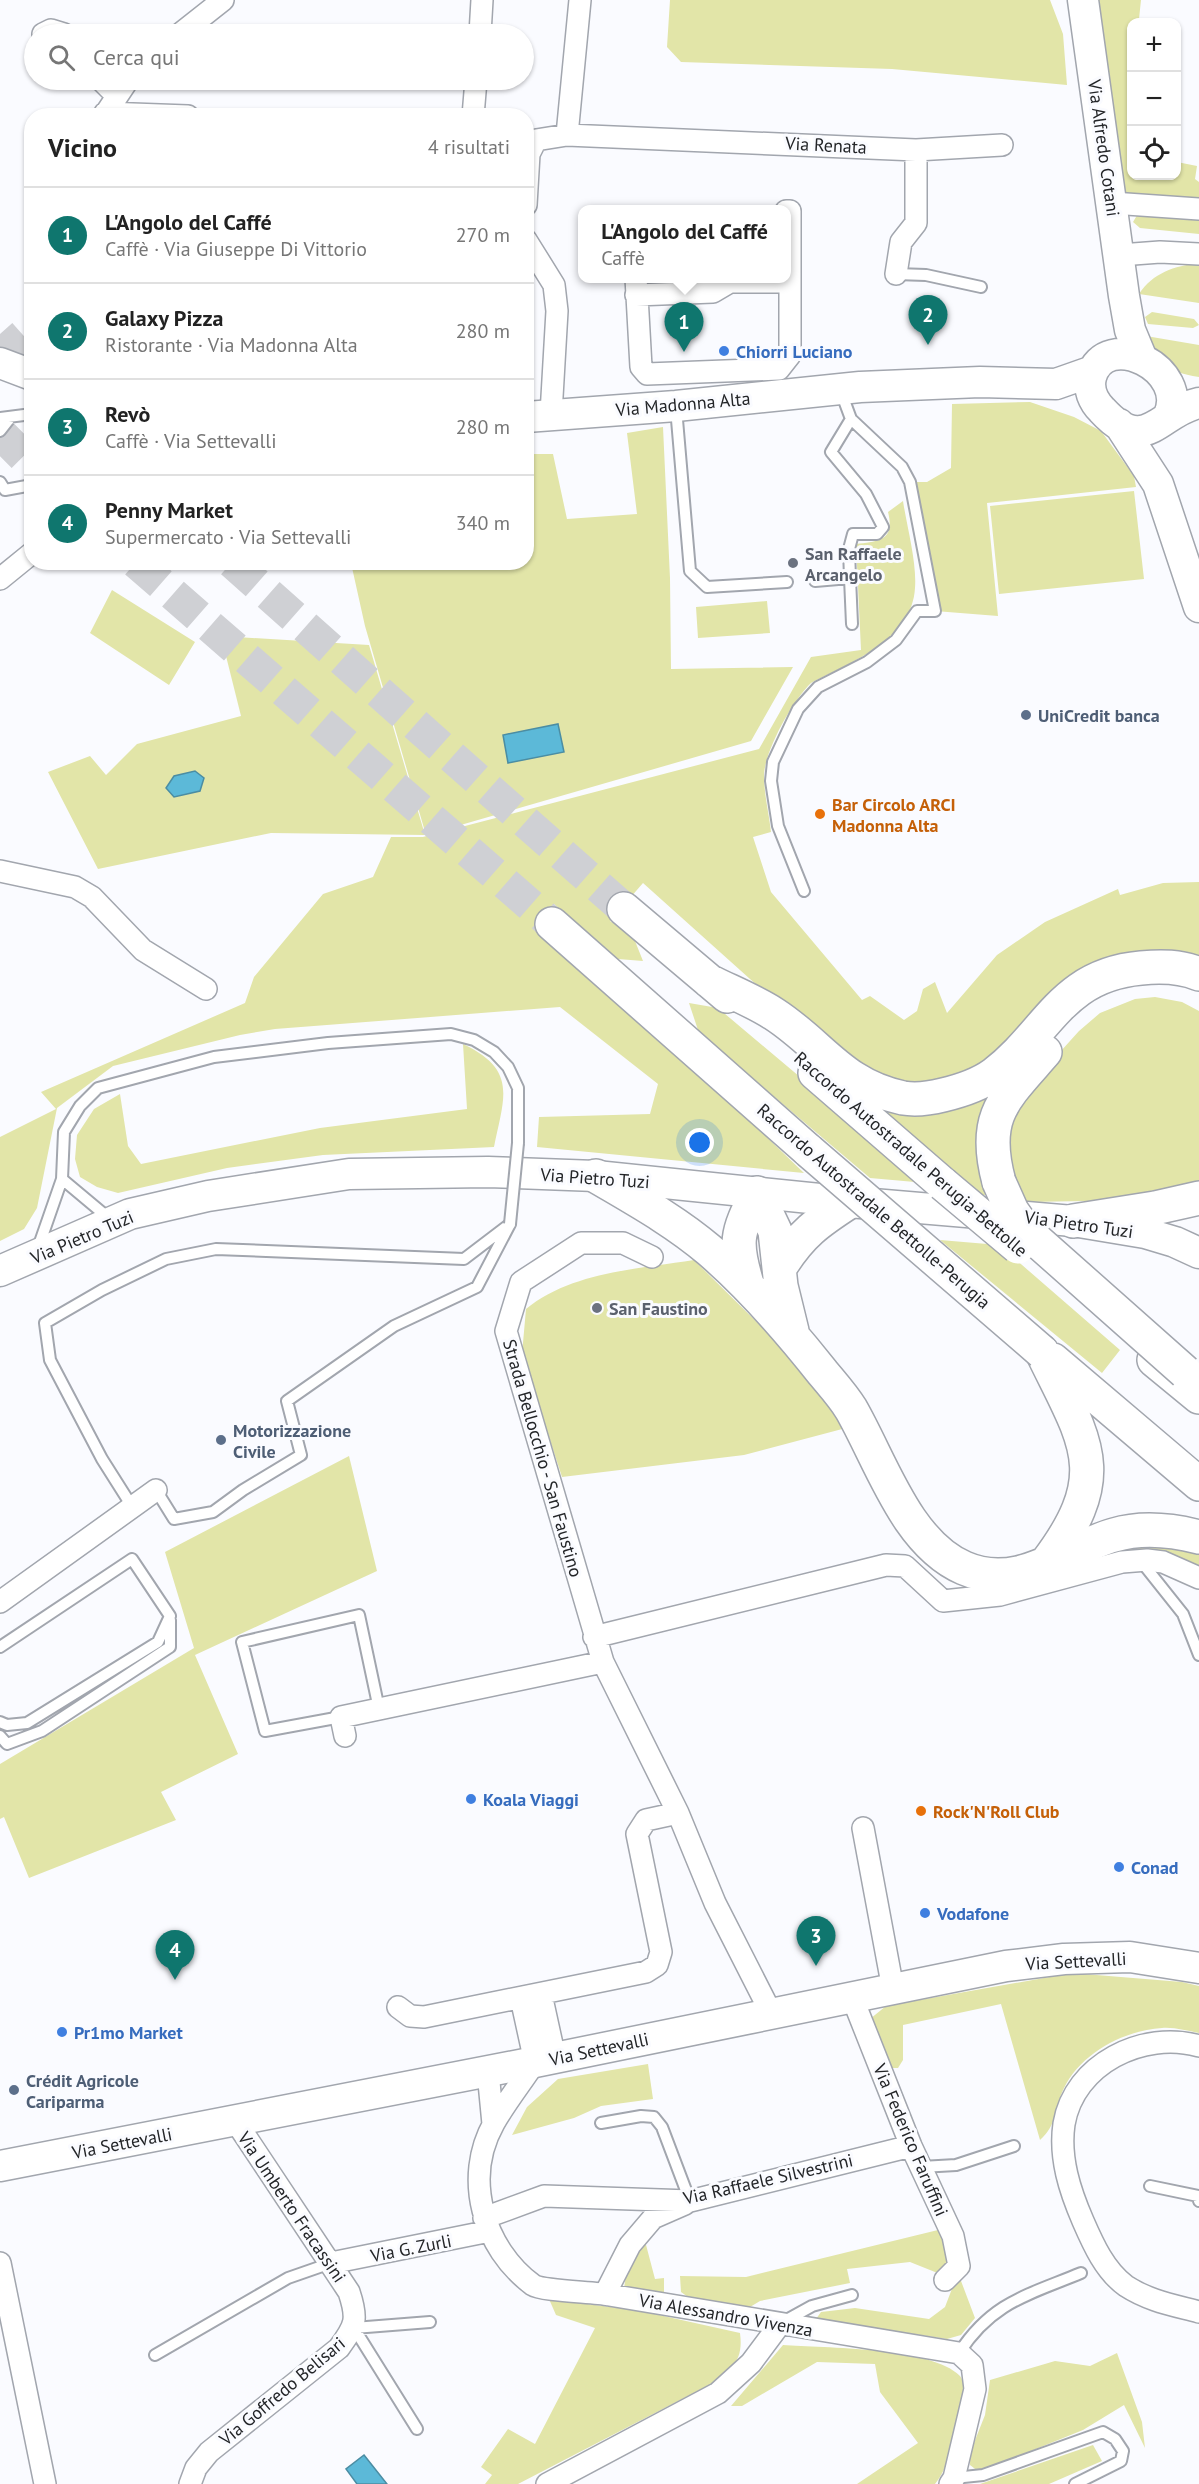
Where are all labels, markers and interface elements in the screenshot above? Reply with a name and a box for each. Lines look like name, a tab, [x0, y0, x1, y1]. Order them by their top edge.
map controls	[1127, 18, 1181, 180]
button: +	[1127, 18, 1181, 72]
search box	[24, 24, 534, 90]
icon: search	[45, 41, 78, 74]
text: Cerca qui	[93, 43, 180, 71]
button: −	[1127, 72, 1181, 126]
street label: Via Alfredo Cotani	[1083, 77, 1125, 218]
button: locate	[1127, 126, 1181, 180]
text: Vicino	[48, 131, 117, 164]
street label: Via Renata	[784, 131, 867, 159]
text: 4 risultati	[428, 134, 510, 160]
popup	[578, 205, 791, 283]
text: L'Angolo del Caffé	[105, 208, 272, 236]
text: L'Angolo del Caffé	[601, 217, 768, 245]
text: 1	[62, 222, 73, 248]
text: 270 m	[456, 222, 510, 248]
text: Caffè · Via Giuseppe Di Vittorio	[105, 236, 367, 262]
text: Caffè	[601, 245, 645, 271]
pin: 2	[908, 296, 948, 345]
pin: 1	[664, 302, 704, 352]
text: Galaxy Pizza	[105, 304, 223, 332]
text: 2	[62, 318, 73, 344]
text: 280 m	[456, 318, 510, 344]
text: Ristorante · Via Madonna Alta	[105, 332, 358, 358]
place label: Chiorri Luciano	[736, 340, 853, 363]
marker: Chiorri Luciano	[717, 344, 731, 358]
street label: Via Madonna Alta	[614, 387, 751, 421]
text: Revò	[105, 400, 150, 428]
text: 3	[62, 414, 73, 440]
text: 280 m	[456, 414, 510, 440]
text: Caffè · Via Settevalli	[105, 428, 277, 454]
text: Penny Market	[105, 496, 233, 524]
text: 4	[62, 510, 73, 536]
text: 340 m	[456, 510, 510, 536]
text: Supermercato · Via Settevalli	[105, 524, 351, 550]
place label: San Raffaele Arcangelo	[805, 542, 902, 586]
marker: San Raffaele Arcangelo	[786, 556, 800, 570]
place label: UniCredit banca	[1038, 704, 1160, 727]
marker: UniCredit banca	[1019, 708, 1033, 722]
place label: Bar Circolo ARCI Madonna Alta	[832, 793, 956, 837]
marker: Bar Circolo ARCI Madonna Alta	[813, 807, 827, 821]
street label: Raccordo Autostradale Perugia-Bettolle	[790, 1046, 1032, 1262]
street label: Raccordo Autostradale Bettolle-Perugia	[753, 1098, 995, 1314]
your location	[685, 1128, 714, 1157]
street label: Via Pietro Tuzi	[539, 1163, 650, 1193]
street label: Via Pietro Tuzi	[26, 1205, 137, 1269]
street label: Via Pietro Tuzi	[1022, 1205, 1135, 1243]
place label: San Faustino	[609, 1297, 708, 1320]
marker: San Faustino	[590, 1301, 604, 1315]
street label: Strada Bellocchio - San Faustino	[498, 1336, 588, 1580]
place label: Motorizzazione Civile	[233, 1419, 351, 1463]
marker: Motorizzazione Civile	[214, 1433, 228, 1447]
place label: Koala Viaggi	[483, 1788, 579, 1811]
marker: Koala Viaggi	[464, 1792, 478, 1806]
place label: Rock'N'Roll Club	[933, 1800, 1060, 1823]
marker: Rock'N'Roll Club	[914, 1804, 928, 1818]
place label: Conad	[1131, 1856, 1179, 1879]
marker: Conad	[1112, 1860, 1126, 1874]
place label: Vodafone	[936, 1902, 1009, 1925]
marker: Vodafone	[918, 1906, 932, 1920]
pin: 3	[796, 1916, 836, 1966]
pin: 4	[156, 1930, 195, 1980]
street label: Via Settevalli	[1024, 1947, 1127, 1975]
place label: Pr1mo Market	[74, 2021, 183, 2044]
marker: Pr1mo Market	[55, 2025, 69, 2039]
street label: Via Settevalli	[546, 2027, 651, 2071]
street label: Via Federico Faruffini	[868, 2059, 954, 2220]
place label: Crédit Agricole Cariparma	[26, 2069, 139, 2113]
marker: Crédit Agricole Cariparma	[7, 2083, 21, 2097]
street label: Via Settevalli	[69, 2122, 174, 2164]
street label: Via Umberto Fracassini	[232, 2126, 351, 2287]
street label: Via Raffaele Silvestrini	[680, 2148, 855, 2210]
street label: Via G. Zurli	[368, 2229, 453, 2267]
street label: Via Alessandro Vivenza	[636, 2288, 815, 2342]
street label: Via Goffredo Belisari	[214, 2332, 350, 2451]

